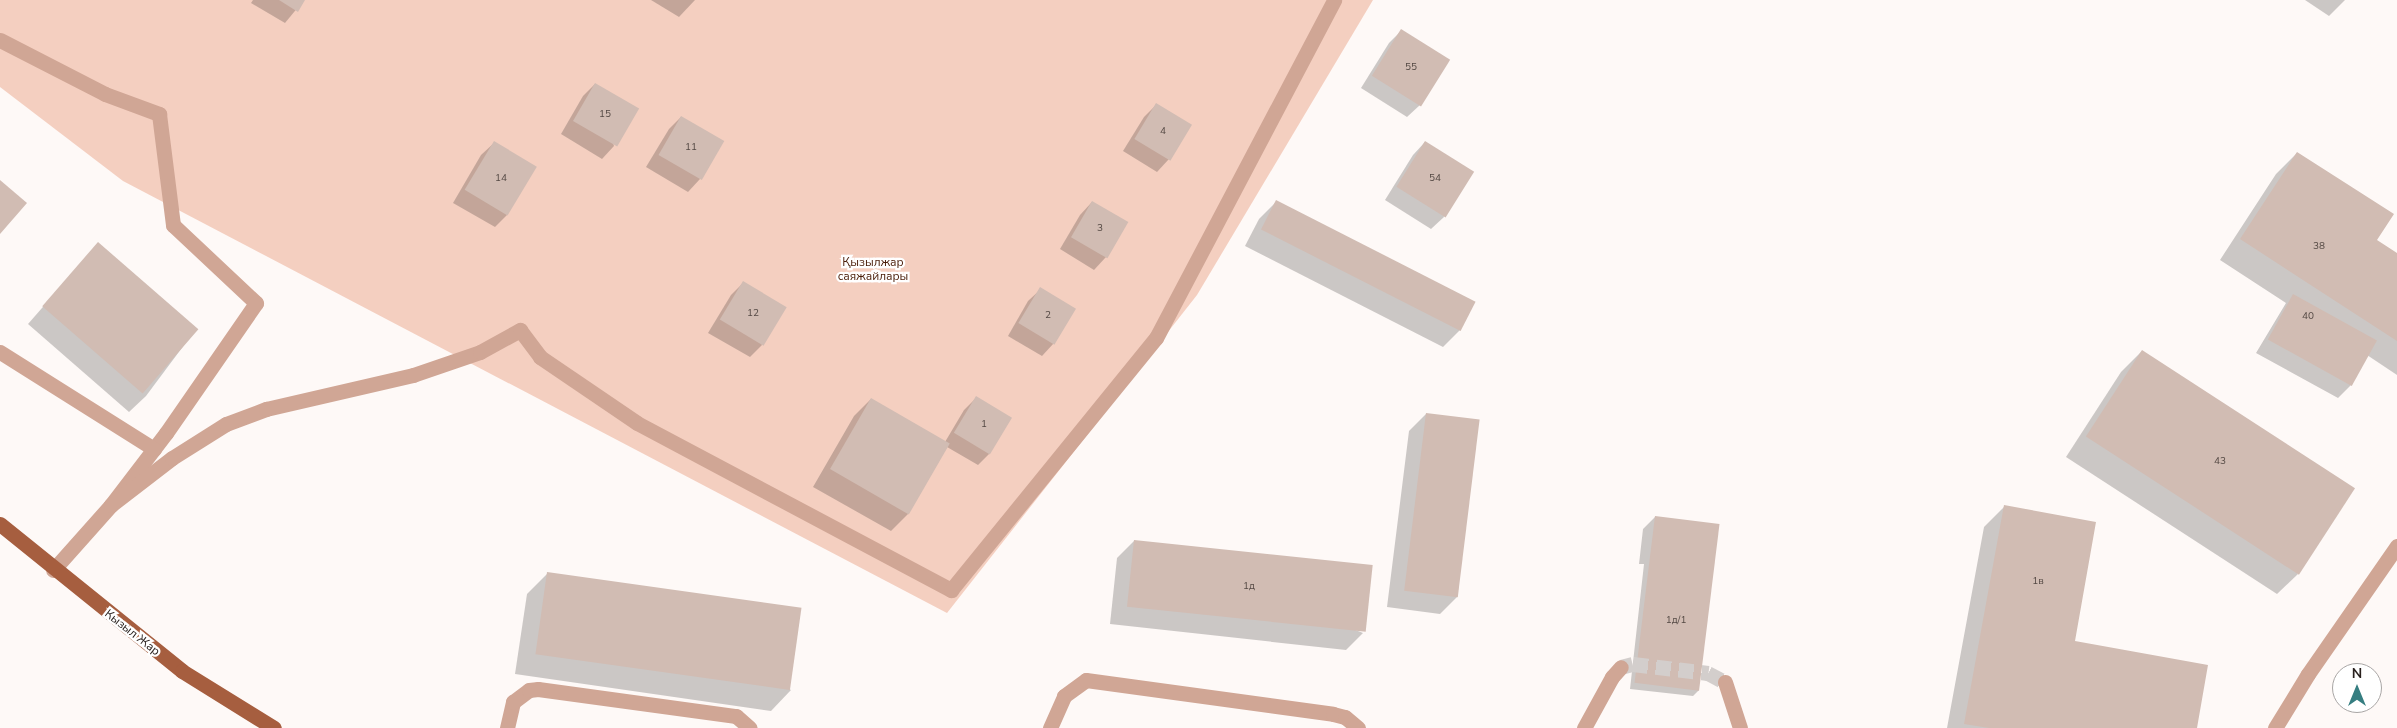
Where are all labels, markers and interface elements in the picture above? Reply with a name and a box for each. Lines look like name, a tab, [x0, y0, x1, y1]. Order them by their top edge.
house number: 55	[1405, 62, 1417, 74]
house number: 15	[599, 109, 611, 121]
house number: 4	[1160, 126, 1166, 138]
house number: 11	[685, 142, 697, 154]
house number: 14	[495, 173, 507, 185]
house number: 54	[1429, 173, 1441, 185]
house number: 3	[1097, 223, 1103, 235]
house number: 38	[2313, 241, 2325, 253]
park label: Қызылжар саяжайлары	[838, 256, 908, 284]
house number: 12	[747, 308, 759, 320]
house number: 2	[1045, 310, 1051, 322]
house number: 40	[2302, 311, 2314, 323]
house number: 1	[981, 419, 987, 431]
house number: 43	[2214, 456, 2226, 468]
house number: 1в	[2032, 576, 2044, 588]
house number: 1д	[1243, 581, 1255, 593]
street label: Кызыл Жар	[101, 607, 163, 659]
house number: 1д/1	[1666, 615, 1686, 627]
north arrow	[2332, 663, 2382, 713]
text: N	[2352, 664, 2362, 683]

